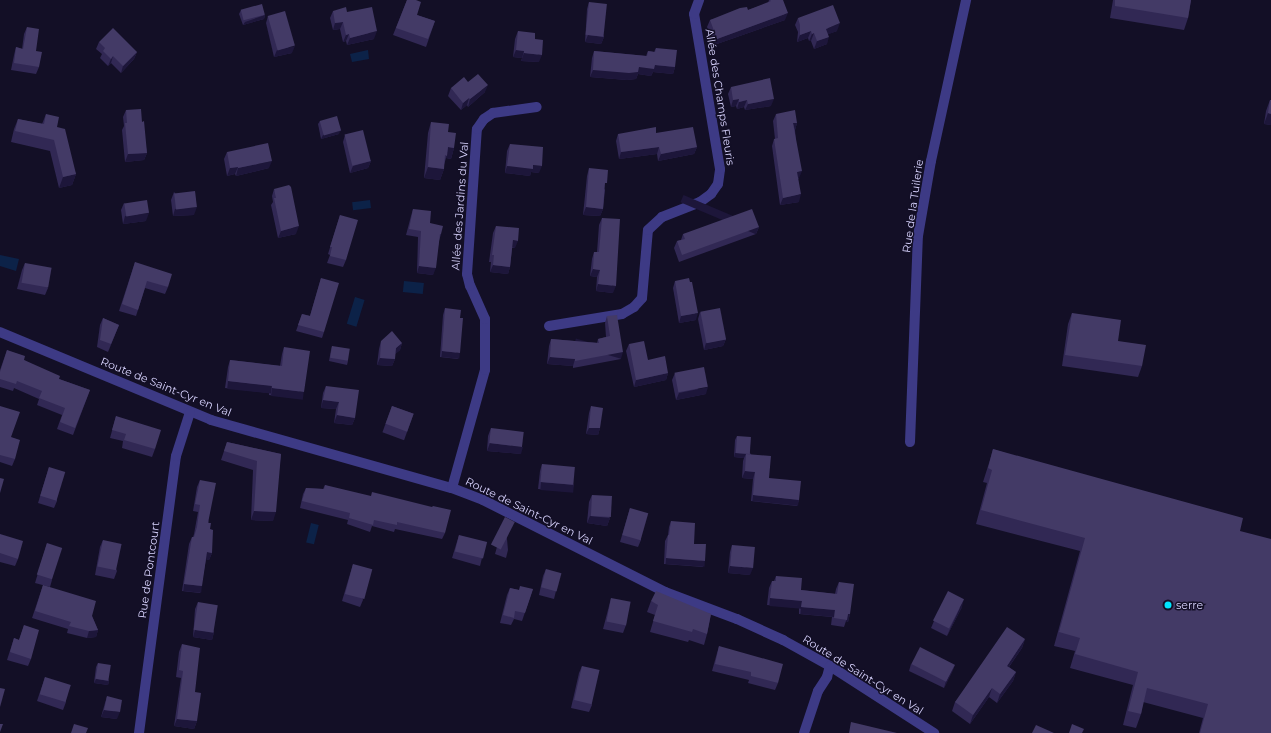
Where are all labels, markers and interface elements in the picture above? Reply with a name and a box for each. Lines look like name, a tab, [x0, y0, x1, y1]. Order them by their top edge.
street label: Allée des Champs Fleuris	[703, 28, 737, 166]
street label: Allée des Jardins du Val	[449, 141, 471, 271]
street label: Rue de la Tuilerie	[900, 158, 926, 254]
street label: Route de Saint-Cyr en Val	[99, 355, 233, 419]
street label: Route de Saint-Cyr en Val	[463, 474, 595, 548]
street label: Rue de Pontcourt	[136, 521, 162, 619]
place label: serre	[1176, 598, 1203, 612]
marker: serre	[1163, 600, 1173, 610]
street label: Route de Saint-Cyr en Val	[800, 632, 926, 718]

